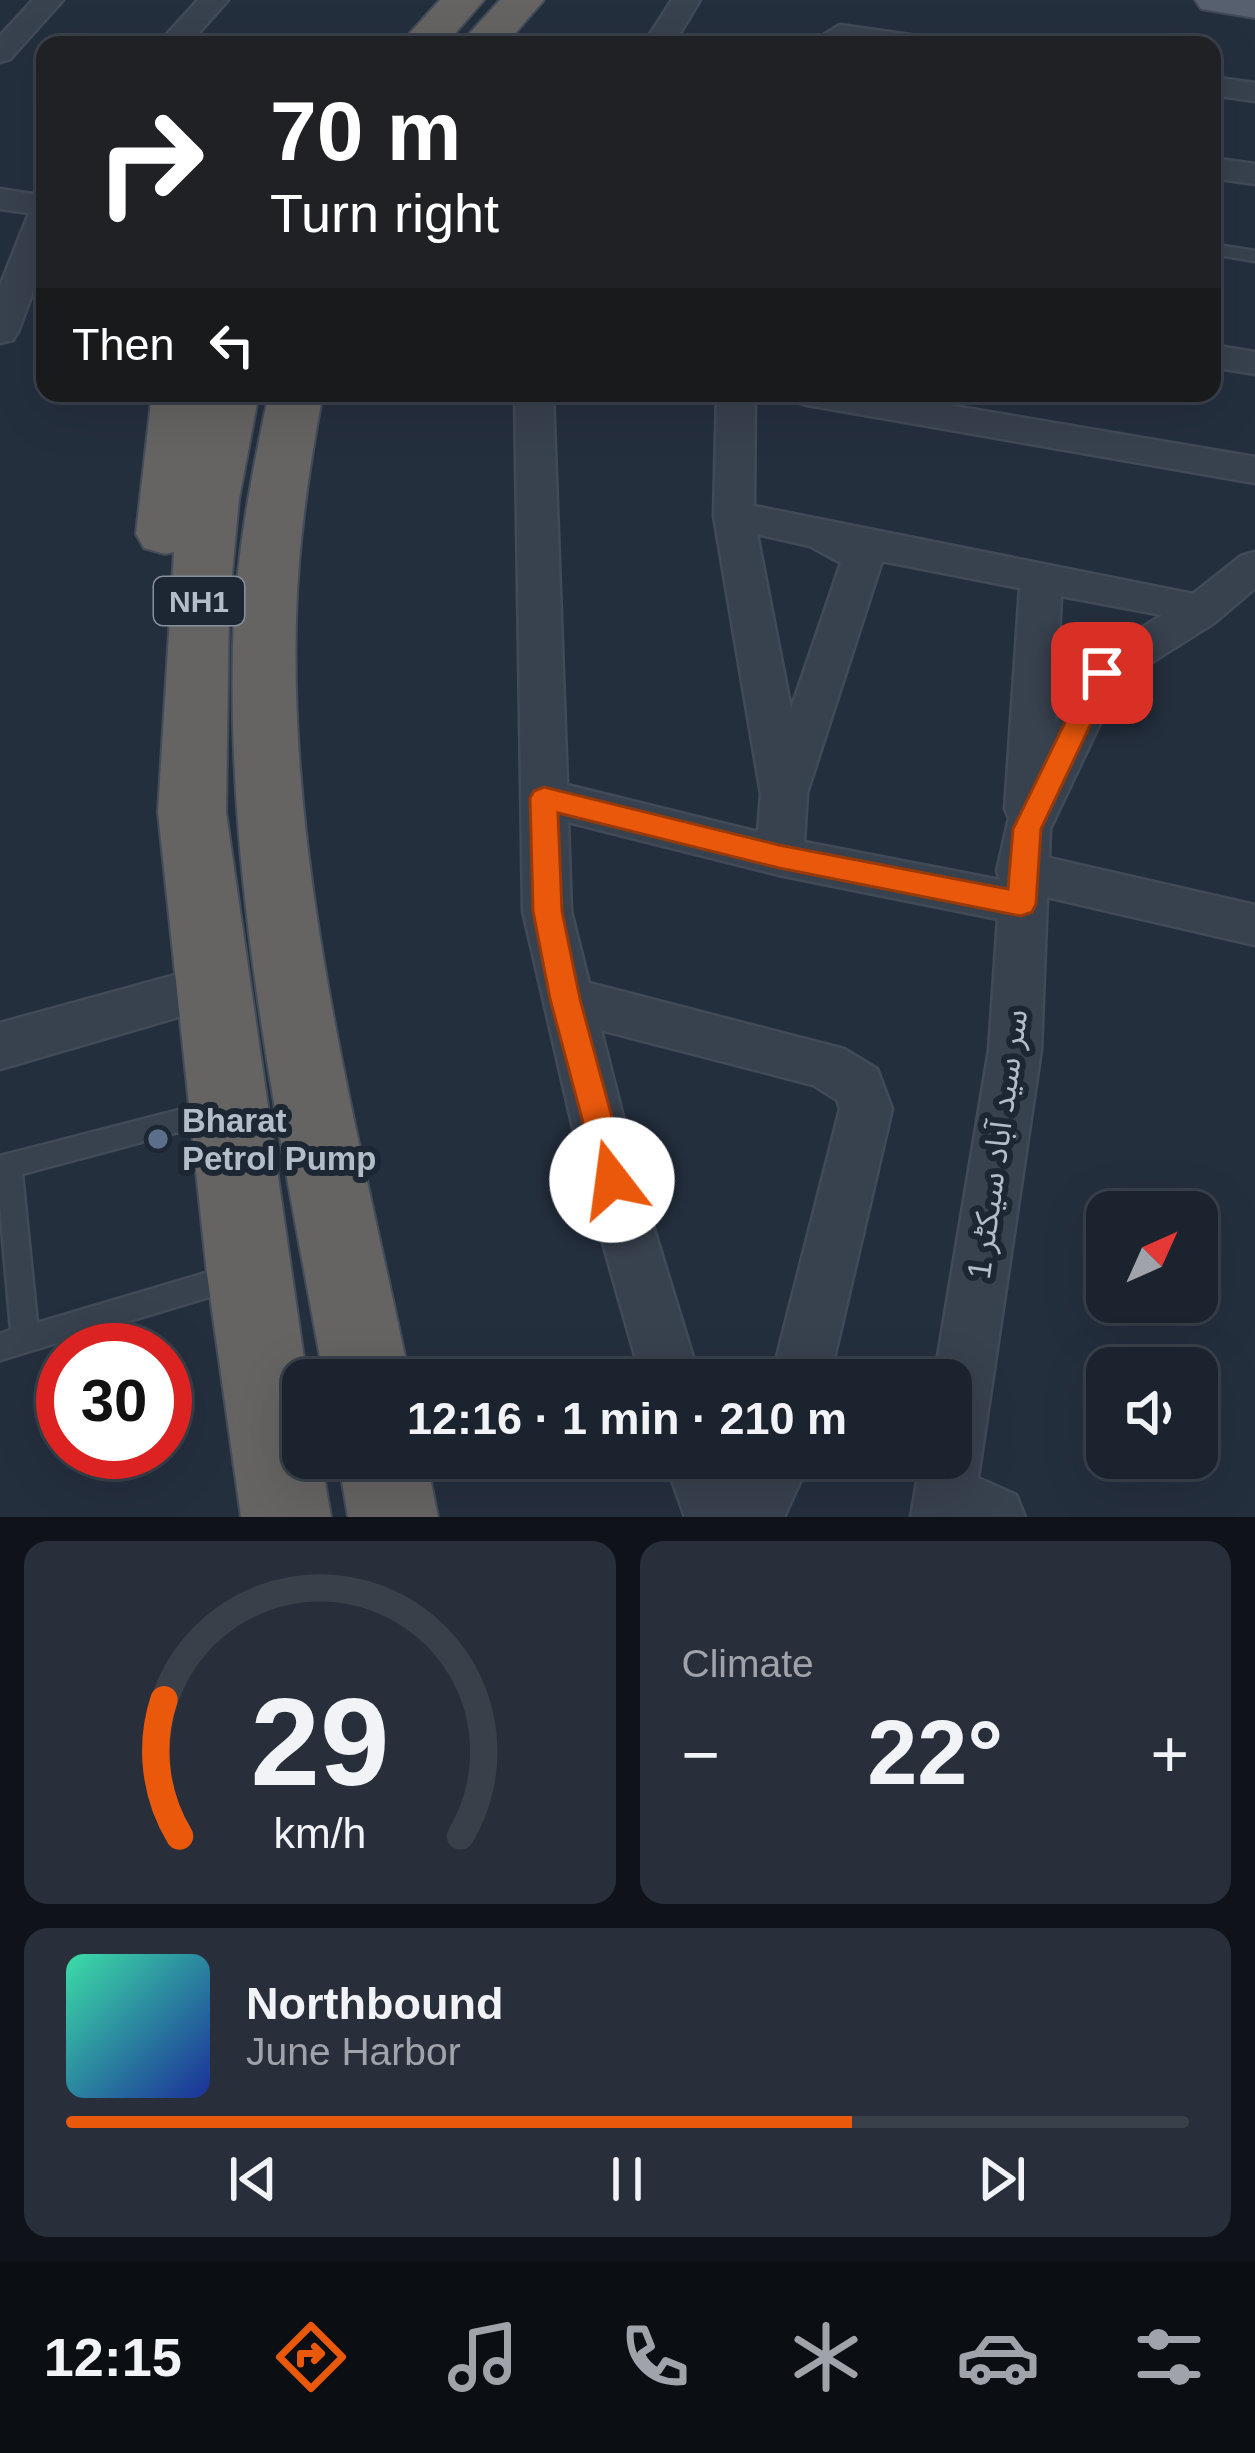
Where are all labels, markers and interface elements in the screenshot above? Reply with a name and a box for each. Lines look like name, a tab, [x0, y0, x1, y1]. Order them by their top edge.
icon: right	[72, 84, 228, 240]
text: 70 m	[270, 84, 461, 178]
text: Turn right	[270, 183, 499, 243]
icon: left	[199, 312, 265, 378]
text: Then	[72, 319, 175, 370]
road number: NH1	[154, 577, 244, 625]
pin	[1051, 622, 1153, 724]
icon: arrive	[1069, 640, 1135, 706]
street label: سر سید آباد سیکٹر 1	[960, 1007, 1035, 1281]
place label: Bharat Petrol Pump	[182, 1102, 376, 1177]
position arrow	[549, 1117, 675, 1243]
marker: Bharat Petrol Pump	[145, 1126, 171, 1152]
north arrow	[1086, 1191, 1218, 1323]
map controls	[1086, 1191, 1218, 1479]
speed limit sign: 30	[36, 1323, 192, 1479]
button: sound	[1086, 1347, 1218, 1479]
text: 12:16 · 1 min · 210 m	[407, 1393, 847, 1444]
text: Climate	[682, 1642, 814, 1685]
text: 29	[250, 1672, 389, 1811]
text: 22°	[867, 1703, 1003, 1803]
text: −	[682, 1717, 720, 1791]
text: +	[1150, 1717, 1189, 1791]
text: km/h	[273, 1808, 366, 1856]
text: Northbound	[246, 1978, 503, 2029]
text: June Harbor	[246, 2030, 461, 2073]
icon: previous	[220, 2146, 286, 2212]
icon: pause	[594, 2146, 660, 2212]
icon: next	[969, 2146, 1035, 2212]
icon: directions	[269, 2315, 353, 2399]
icon: music	[441, 2315, 525, 2399]
icon: phone	[613, 2315, 697, 2399]
icon: climate	[784, 2315, 868, 2399]
icon: car	[956, 2315, 1040, 2399]
icon: filters	[1127, 2315, 1211, 2399]
text: 12:15	[44, 2327, 182, 2387]

